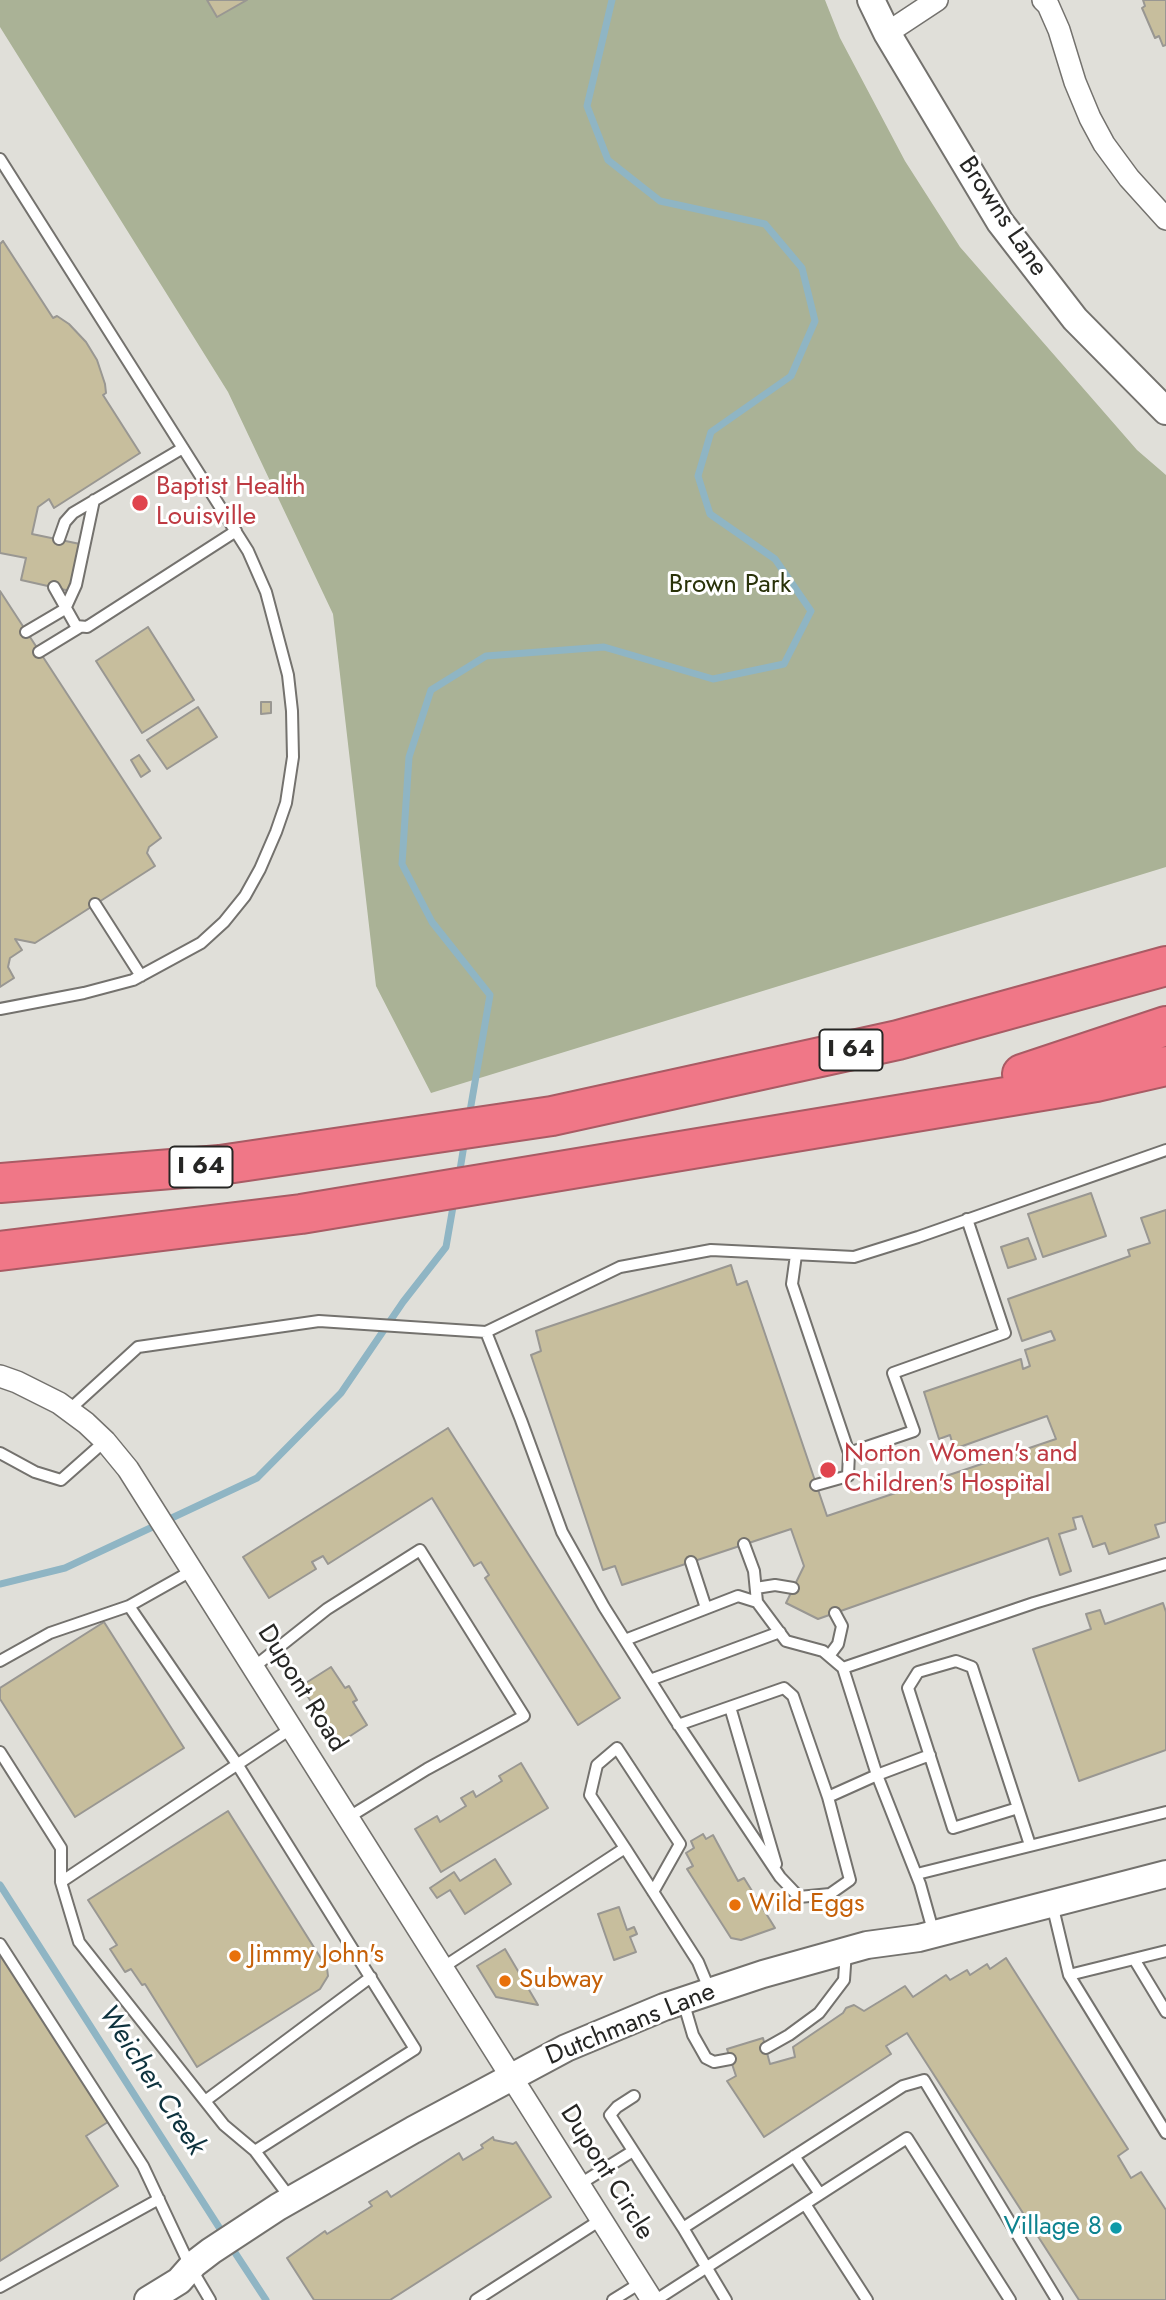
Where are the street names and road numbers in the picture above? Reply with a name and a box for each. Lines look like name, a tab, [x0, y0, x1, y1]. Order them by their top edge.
street label: Browns Lane	[951, 151, 1053, 283]
road number: I 64	[820, 1030, 882, 1070]
road number: I 64	[170, 1147, 232, 1188]
street label: Dupont Road	[250, 1620, 352, 1758]
street label: Dutchmans Lane	[542, 1977, 720, 2073]
street label: Dupont Circle	[552, 2100, 660, 2246]

